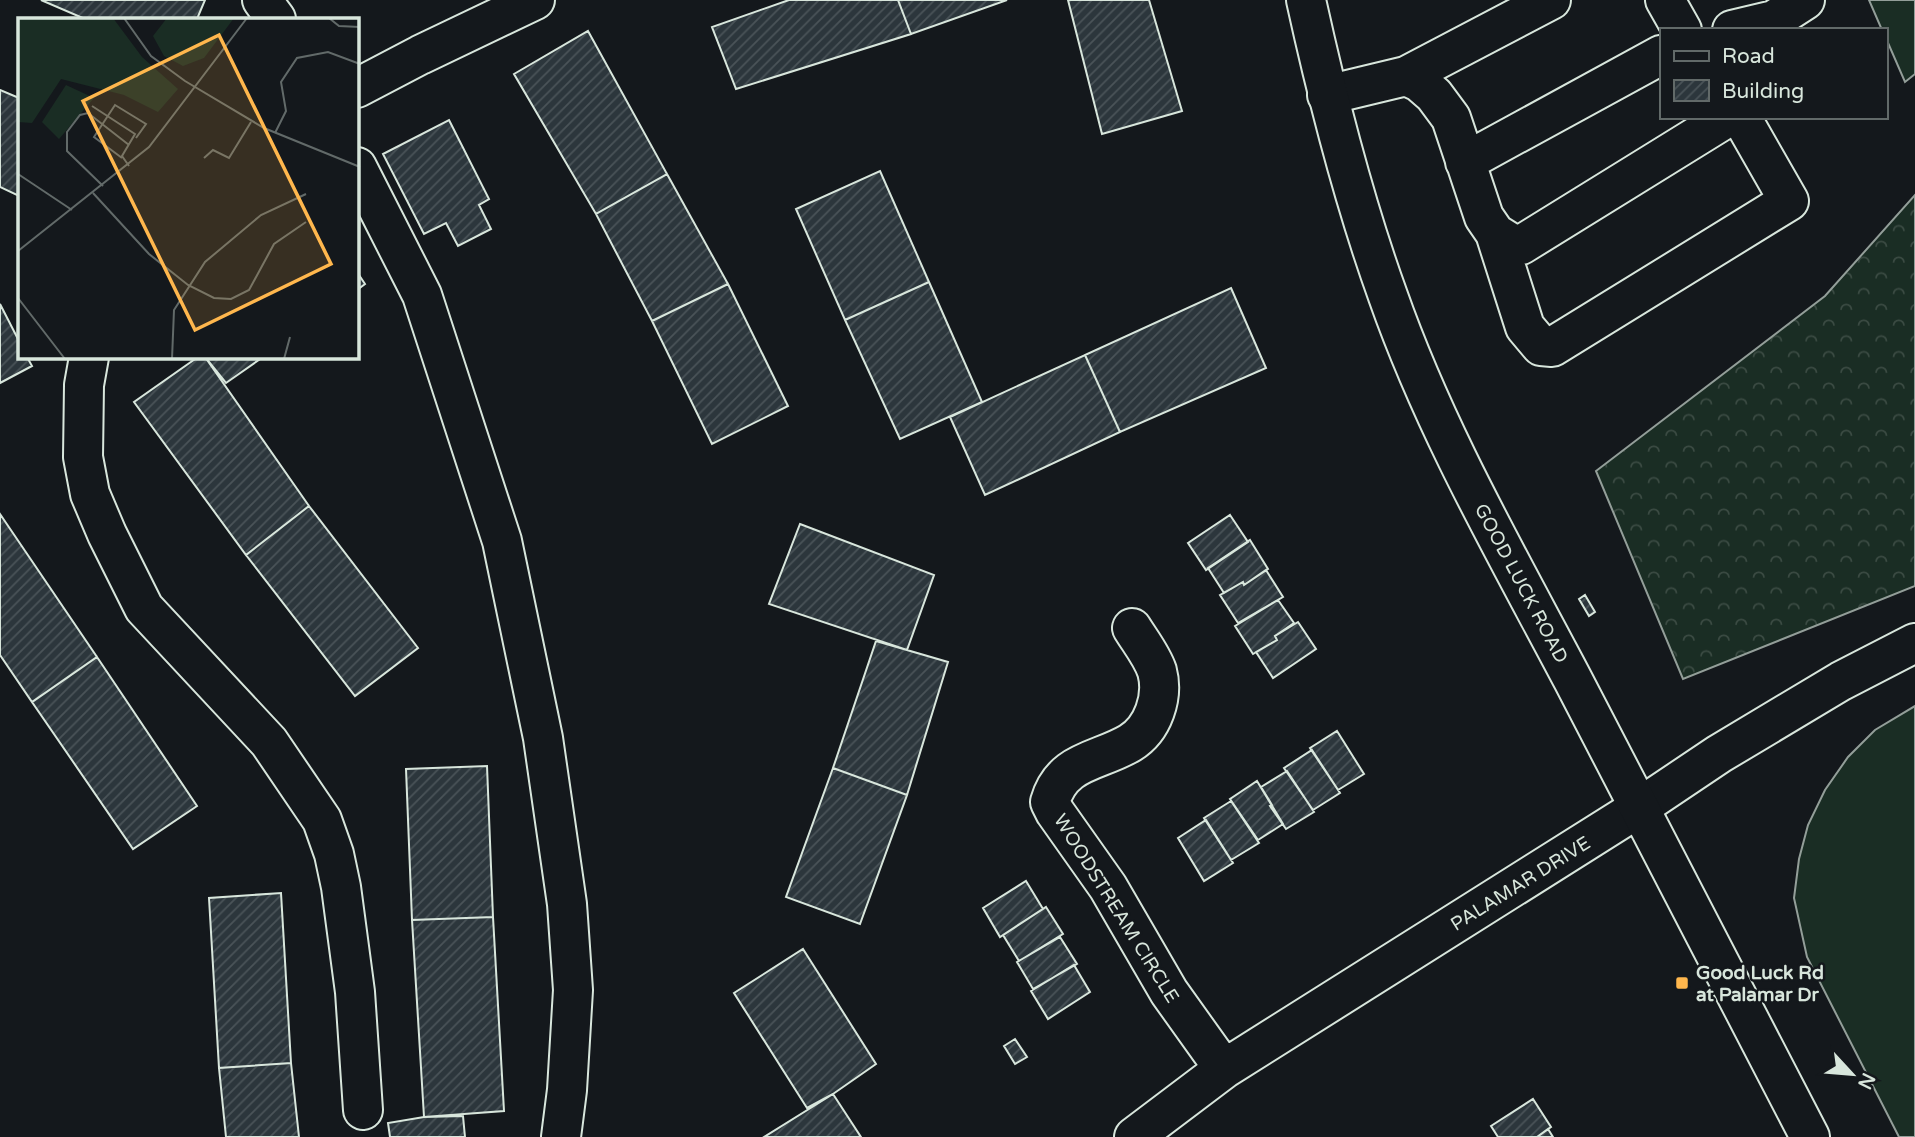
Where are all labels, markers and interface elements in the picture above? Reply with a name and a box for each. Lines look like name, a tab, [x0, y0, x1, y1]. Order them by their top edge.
inset map	[18, 18, 359, 359]
legend	[1660, 28, 1887, 119]
text: Road	[1722, 44, 1775, 69]
text: Building	[1722, 79, 1804, 104]
street label: GOOD LUCK ROAD	[1470, 500, 1572, 667]
street label: WOODSTREAM CIRCLE	[1049, 810, 1183, 1007]
street label: PALAMAR DRIVE	[1447, 832, 1594, 936]
place label: Good Luck Rd at Palamar Dr	[1696, 962, 1824, 1006]
marker: Good Luck Rd at Palamar Dr	[1674, 975, 1690, 991]
north arrow	[1817, 1039, 1887, 1109]
text: N	[1853, 1069, 1880, 1093]

